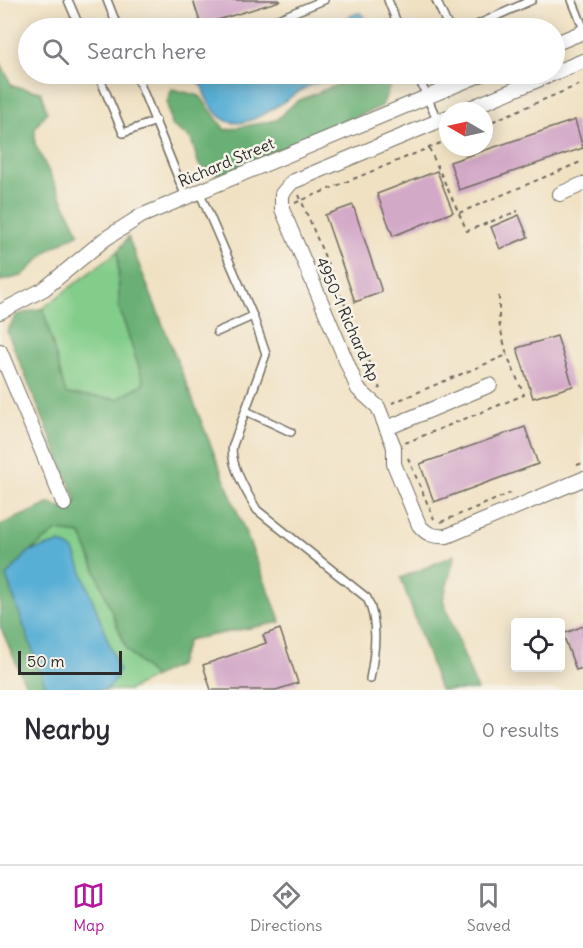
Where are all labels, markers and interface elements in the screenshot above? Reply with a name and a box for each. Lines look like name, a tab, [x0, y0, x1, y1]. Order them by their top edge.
search box	[18, 18, 565, 84]
icon: search	[39, 35, 72, 68]
text: Search here	[87, 37, 206, 65]
north arrow	[439, 102, 493, 156]
street label: Richard Street	[175, 133, 278, 191]
street label: 4950-1 Richard Ap	[312, 254, 384, 384]
map controls	[511, 618, 565, 672]
button: locate	[511, 618, 565, 672]
scale bar	[18, 648, 122, 676]
text: 50 m	[27, 651, 65, 671]
text: Nearby	[24, 713, 110, 746]
text: 0 results	[482, 717, 559, 742]
tab: Map	[72, 879, 105, 935]
tab: Directions	[250, 879, 322, 935]
tab: Saved	[467, 879, 511, 935]

